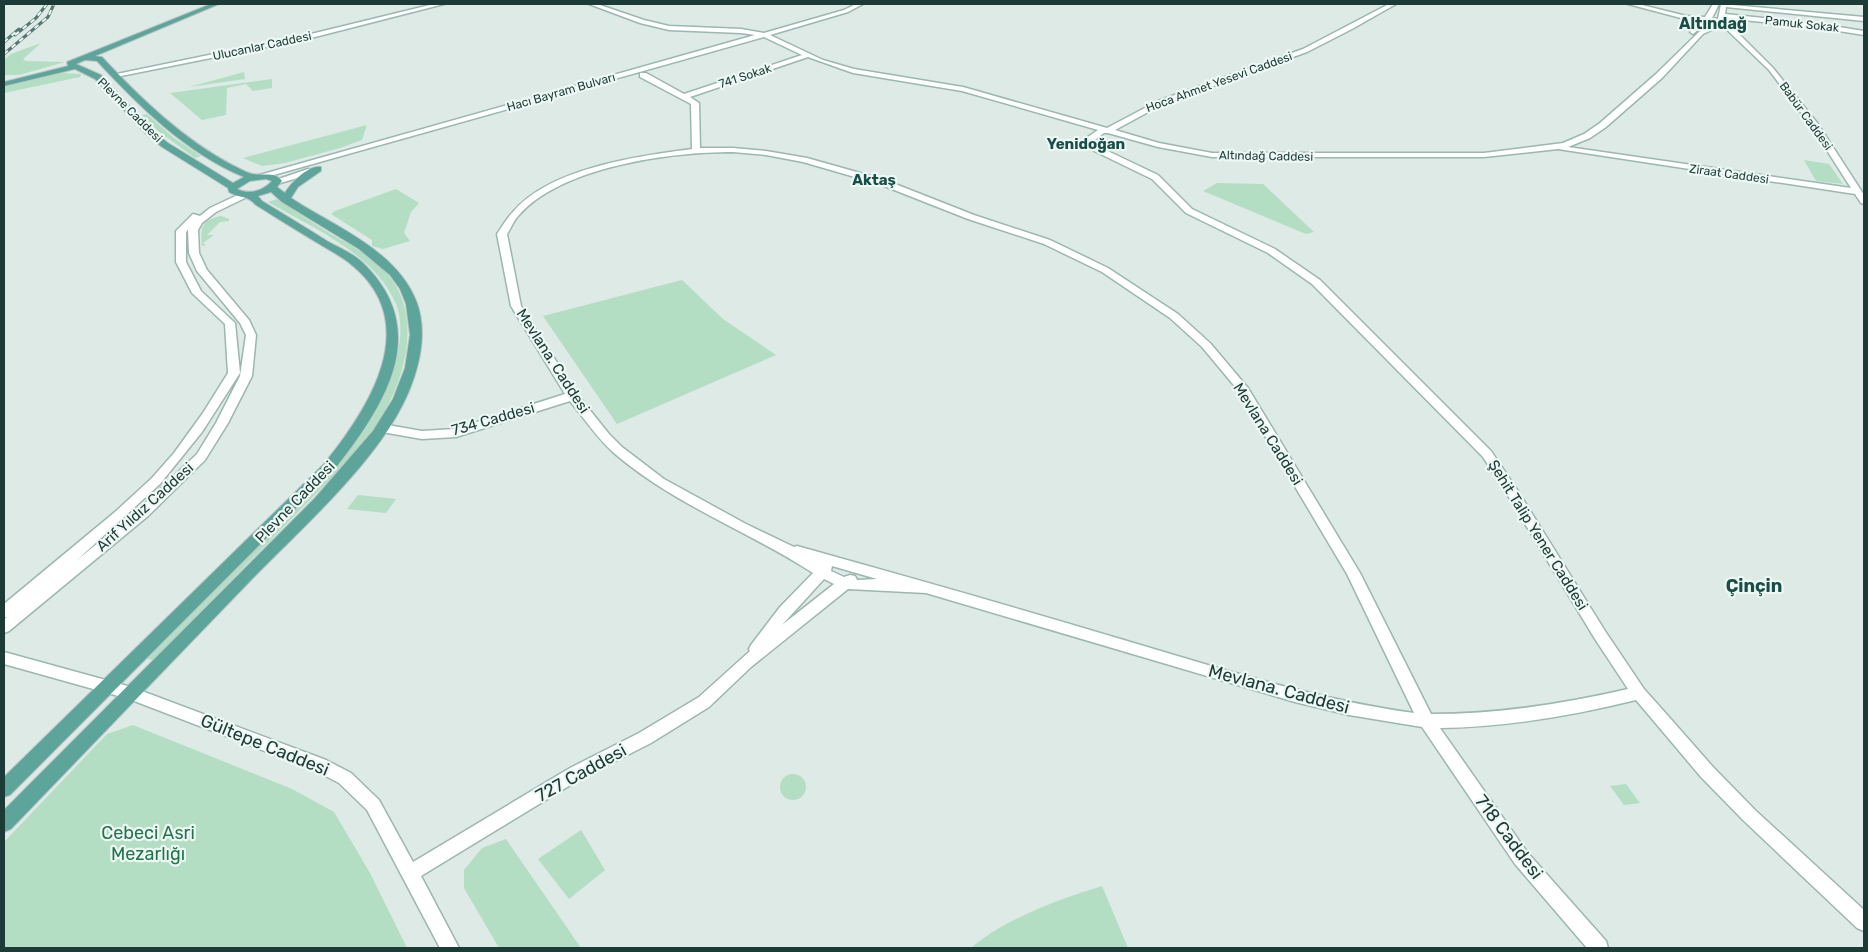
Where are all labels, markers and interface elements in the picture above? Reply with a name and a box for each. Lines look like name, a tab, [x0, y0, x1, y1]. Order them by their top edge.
street label: Pamuk Sokak	[1764, 13, 1841, 35]
district label: Altındağ	[1679, 14, 1747, 33]
street label: Ulucanlar Caddesi	[211, 29, 313, 63]
street label: Hoca Ahmet Yesevi Caddesi	[1144, 49, 1294, 115]
street label: 741 Sokak	[717, 61, 774, 91]
street label: Hacı Bayram Bulvarı	[505, 70, 617, 114]
street label: Plevne Caddesi	[95, 75, 165, 145]
street label: Babür Caddesi	[1777, 79, 1835, 153]
district label: Yenidoğan	[1047, 135, 1125, 153]
street label: Altındağ Caddesi	[1219, 148, 1313, 164]
street label: Ziraat Caddesi	[1688, 161, 1770, 187]
district label: Aktaş	[852, 171, 896, 189]
street label: Mevlana. Caddesi	[513, 305, 593, 417]
street label: Mevlana Caddesi	[1229, 380, 1307, 488]
street label: 734 Caddesi	[449, 399, 537, 439]
street label: Plevne Caddesi	[251, 457, 339, 547]
street label: Şehit Talip Yener Caddesi	[1484, 457, 1592, 613]
street label: Arif Yıldız Caddesi	[93, 459, 197, 555]
district label: Çinçin	[1726, 575, 1782, 597]
street label: Mevlana. Caddesi	[1206, 660, 1352, 718]
street label: Gültepe Caddesi	[197, 709, 333, 781]
street label: 727 Caddesi	[532, 739, 630, 807]
street label: 718 Caddesi	[1470, 791, 1548, 883]
park label: Cebeci Asri Mezarlığı	[101, 822, 195, 865]

